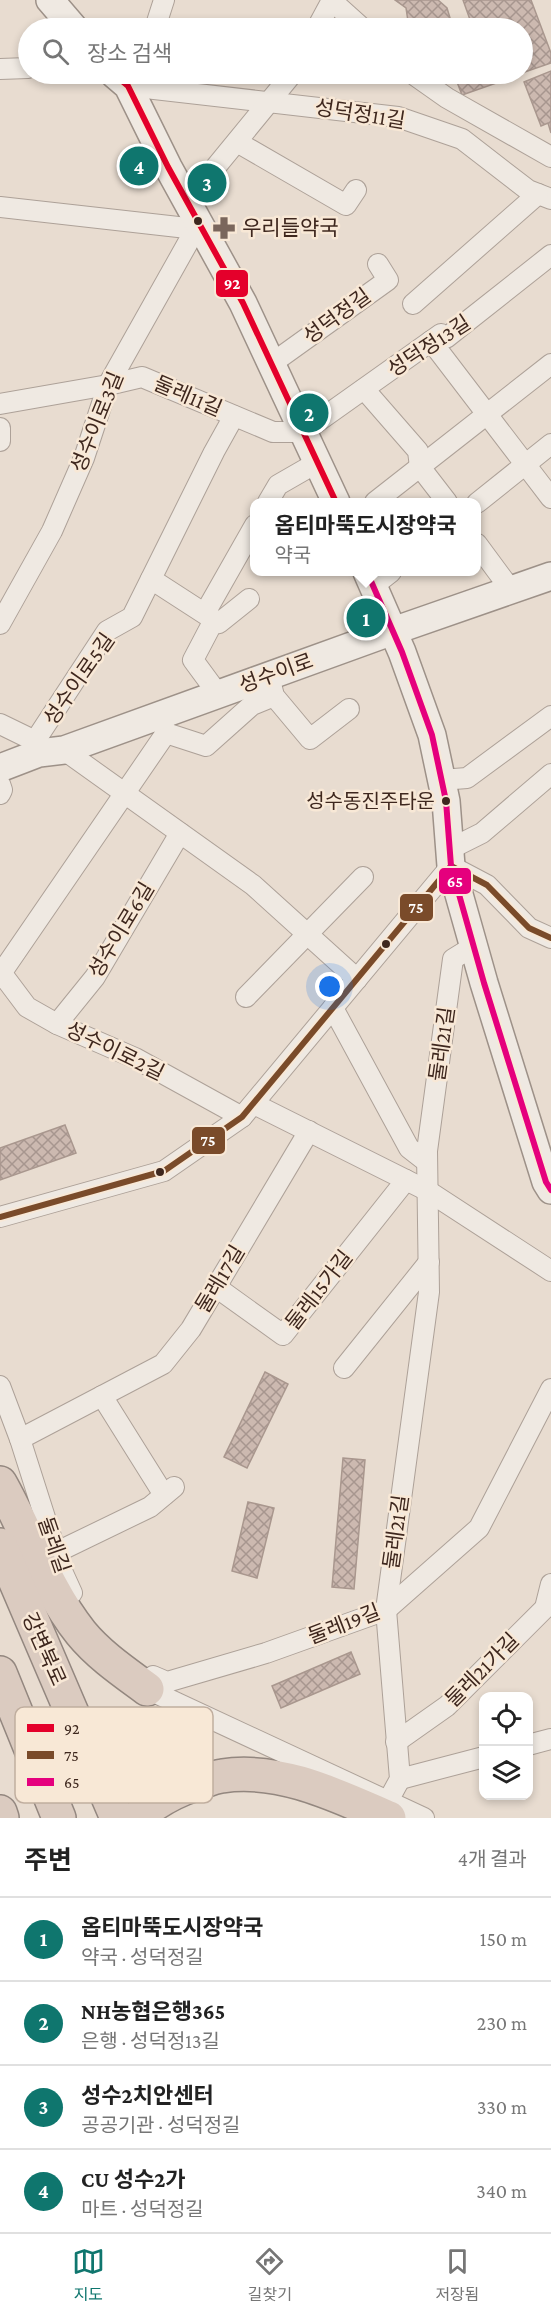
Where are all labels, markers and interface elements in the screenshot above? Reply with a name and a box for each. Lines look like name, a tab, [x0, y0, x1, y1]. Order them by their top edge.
search box	[18, 18, 533, 84]
icon: search	[39, 35, 72, 68]
text: 장소 검색	[87, 41, 172, 66]
street label: 성덕정11길	[313, 95, 407, 133]
pin: 4	[120, 144, 158, 188]
pin: 3	[188, 160, 226, 206]
unlabelled marker	[192, 215, 204, 227]
pharmacy icon: 우리들약국	[211, 215, 237, 241]
place label: 우리들약국	[242, 216, 339, 240]
line badge: 92	[215, 269, 249, 298]
text: 92	[224, 275, 240, 292]
street label: 성덕정길	[299, 284, 375, 348]
street label: 성덕정13길	[383, 310, 475, 382]
street label: 성수이로3길	[66, 368, 128, 476]
street label: 둘레11길	[150, 371, 226, 421]
pin: 2	[290, 390, 328, 436]
popup	[250, 498, 481, 576]
text: 옵티마뚝도시장약국	[274, 513, 457, 538]
text: 약국	[274, 544, 311, 566]
pin: 1	[346, 596, 386, 640]
street label: 성수이로5길	[39, 628, 119, 730]
street label: 성수이로	[236, 649, 316, 697]
place label: 성수동진주타운	[306, 790, 435, 812]
marker: 성수동진주타운	[440, 795, 452, 807]
line badge: 65	[438, 867, 472, 895]
text: 65	[447, 873, 463, 890]
street label: 성수이로6길	[83, 878, 159, 982]
line badge: 75	[399, 893, 434, 922]
text: 75	[408, 899, 424, 916]
unlabelled marker	[380, 938, 392, 950]
your location	[315, 972, 344, 1001]
street label: 둘레21길	[425, 1005, 459, 1083]
street label: 성수이로2길	[62, 1017, 168, 1085]
line badge: 75	[191, 1126, 226, 1155]
text: 75	[200, 1132, 216, 1149]
unlabelled marker	[154, 1166, 166, 1178]
street label: 둘레17길	[190, 1241, 250, 1317]
street label: 둘레15가길	[281, 1246, 357, 1334]
street label: 둘레21길	[379, 1493, 413, 1571]
street label: 둘레길	[33, 1514, 75, 1576]
street label: 둘레19길	[304, 1599, 384, 1649]
street label: 강변북로	[17, 1609, 71, 1689]
street label: 둘레21가길	[440, 1628, 524, 1712]
map controls	[479, 1692, 533, 1800]
button: locate	[479, 1692, 533, 1746]
legend	[15, 1707, 213, 1803]
text: 92	[64, 1720, 80, 1737]
button: layers	[479, 1746, 533, 1800]
text: 75	[64, 1747, 79, 1764]
text: 65	[64, 1774, 79, 1791]
text: 주변	[24, 1846, 72, 1875]
text: 4개 결과	[458, 1848, 527, 1870]
text: 옵티마뚝도시장약국	[81, 1915, 263, 1940]
text: 1	[40, 1928, 47, 1950]
text: 150 m	[480, 1928, 527, 1950]
text: 약국 · 성덕정길	[81, 1946, 204, 1968]
text: NH농협은행365	[81, 1999, 225, 2024]
text: 2	[38, 2012, 49, 2034]
text: 230 m	[477, 2012, 527, 2034]
text: 은행 · 성덕정13길	[81, 2030, 220, 2052]
text: 성수2치안센터	[81, 2083, 214, 2108]
text: 3	[39, 2096, 48, 2118]
text: 330 m	[477, 2096, 527, 2118]
text: 공공기관 · 성덕정길	[81, 2114, 241, 2136]
text: CU 성수2가	[81, 2167, 186, 2192]
text: 4	[38, 2180, 49, 2202]
text: 340 m	[476, 2180, 527, 2202]
text: 마트 · 성덕정길	[81, 2198, 204, 2220]
tab: 지도	[72, 2245, 105, 2305]
tab: 길찾기	[248, 2245, 292, 2305]
tab: 저장됨	[435, 2245, 479, 2305]

